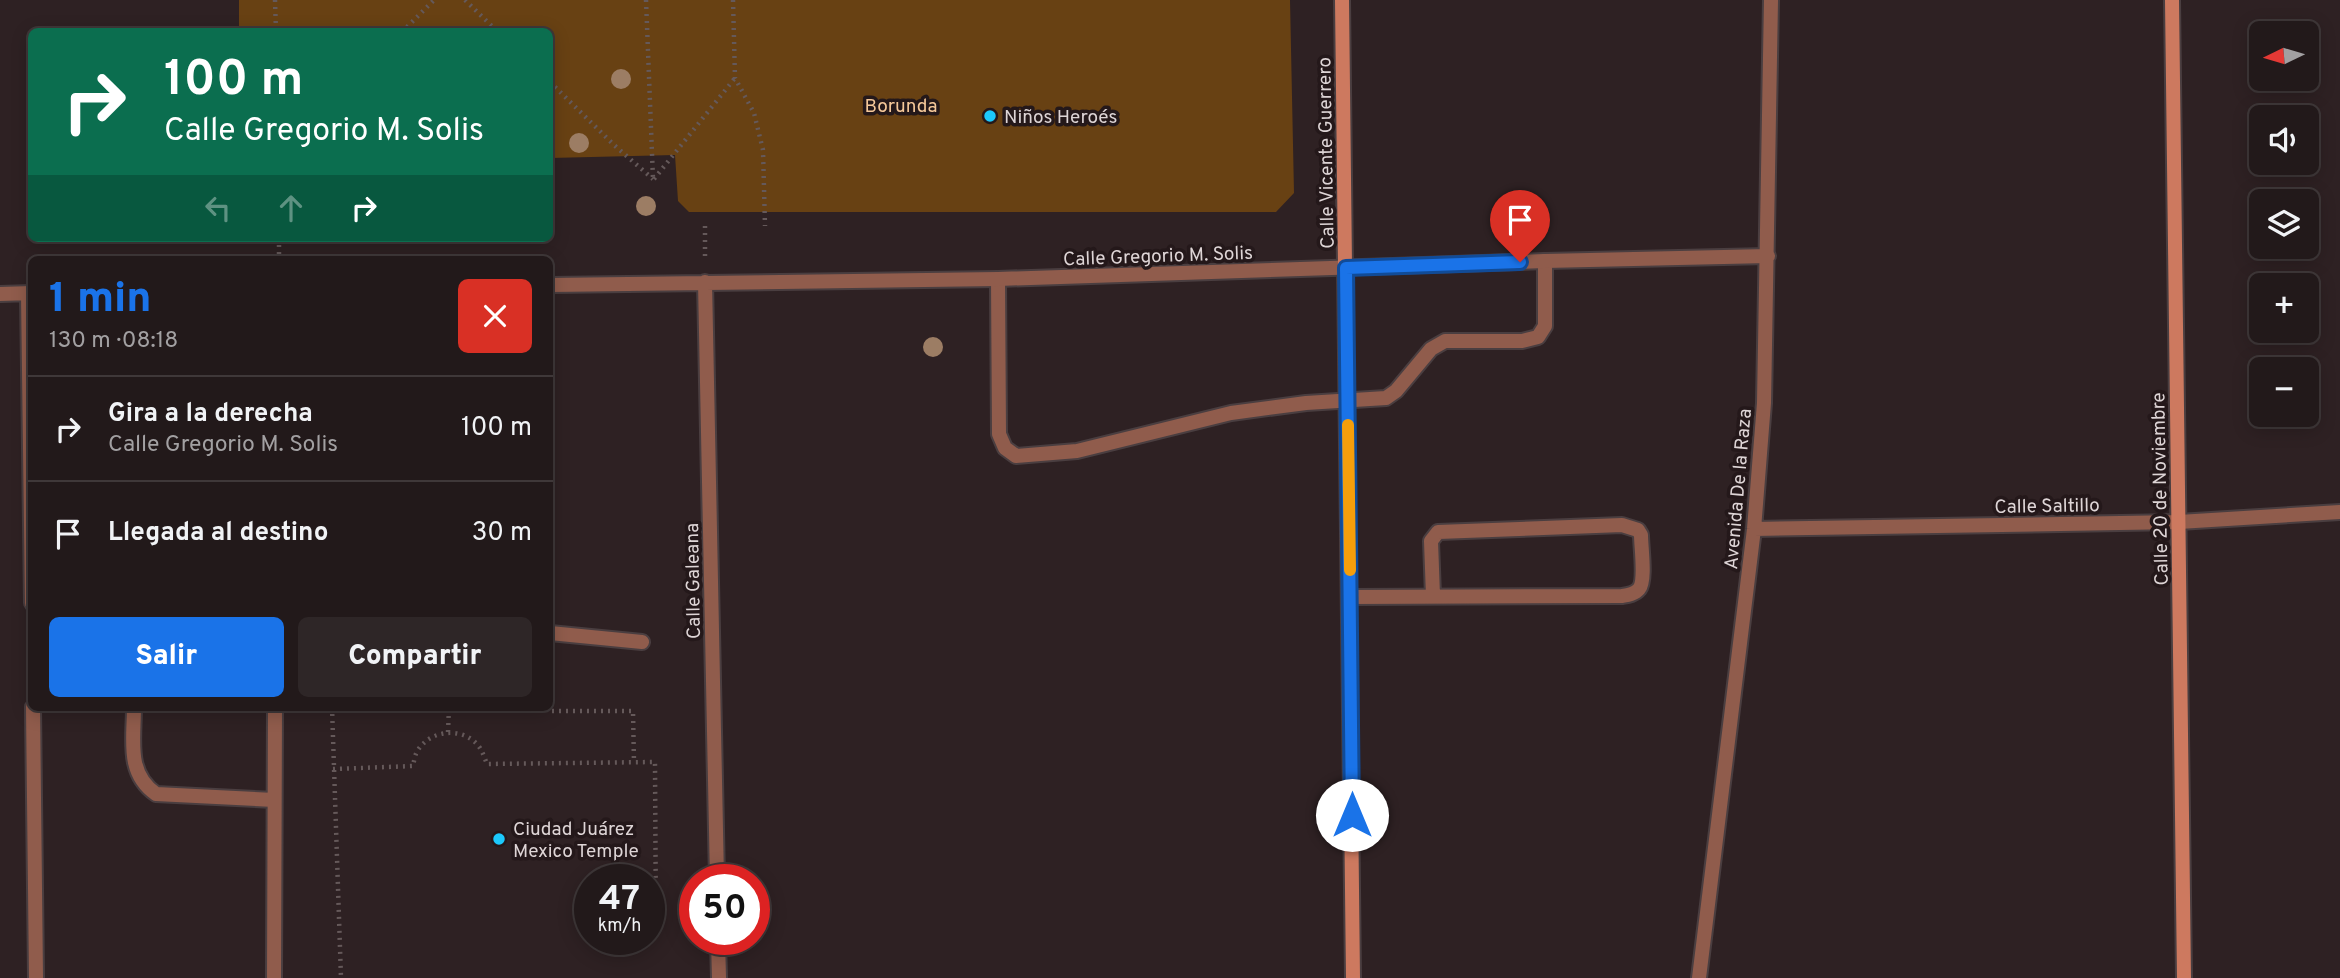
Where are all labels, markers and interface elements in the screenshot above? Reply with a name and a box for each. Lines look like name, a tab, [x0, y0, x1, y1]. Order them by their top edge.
north arrow	[2249, 21, 2319, 91]
map controls	[2249, 21, 2319, 427]
text: 100 m	[164, 51, 303, 113]
icon: right	[49, 56, 140, 147]
street label: Calle Vicente Guerrero	[1313, 57, 1341, 249]
park label: Borunda	[865, 95, 937, 119]
button: sound	[2249, 105, 2319, 175]
place label: Niños Heroés	[1004, 106, 1117, 130]
marker: Niños Heroés	[982, 108, 998, 124]
text: Calle Gregorio M. Solis	[164, 112, 484, 152]
icon: left	[199, 189, 237, 227]
icon: ahead	[272, 189, 310, 227]
icon: right	[345, 189, 383, 227]
button: layers	[2249, 189, 2319, 259]
pin	[1490, 190, 1550, 262]
icon: arrive	[1501, 201, 1539, 239]
street label: Calle Gregorio M. Solis	[1063, 242, 1253, 272]
button: +	[2249, 273, 2319, 343]
text: 1 min	[49, 274, 152, 327]
button: close	[458, 279, 532, 353]
text: 130 m · 08:18	[49, 327, 178, 356]
button: −	[2249, 357, 2319, 427]
street label: Calle 20 de Noviembre	[2147, 392, 2175, 586]
text: Gira a la derecha	[108, 398, 313, 431]
street label: Avenida De la Raza	[1720, 408, 1758, 571]
icon: right	[49, 410, 87, 448]
text: 100 m	[461, 412, 532, 445]
text: Calle Gregorio M. Solis	[108, 431, 338, 460]
street label: Calle Saltillo	[1994, 494, 2100, 520]
icon: arrive	[49, 515, 87, 553]
text: Llegada al destino	[108, 517, 328, 550]
text: 30 m	[472, 517, 532, 550]
street label: Calle Galeana	[681, 523, 707, 639]
button: Salir	[49, 617, 284, 697]
button: Compartir	[298, 617, 532, 697]
position arrow	[1315, 778, 1389, 852]
place label: Ciudad Juárez Mexico Temple	[513, 818, 639, 864]
marker: Ciudad Juárez Mexico Temple	[491, 831, 507, 847]
speed limit sign: 50	[679, 864, 770, 955]
text: 47	[599, 878, 640, 922]
text: km/h	[598, 915, 641, 938]

